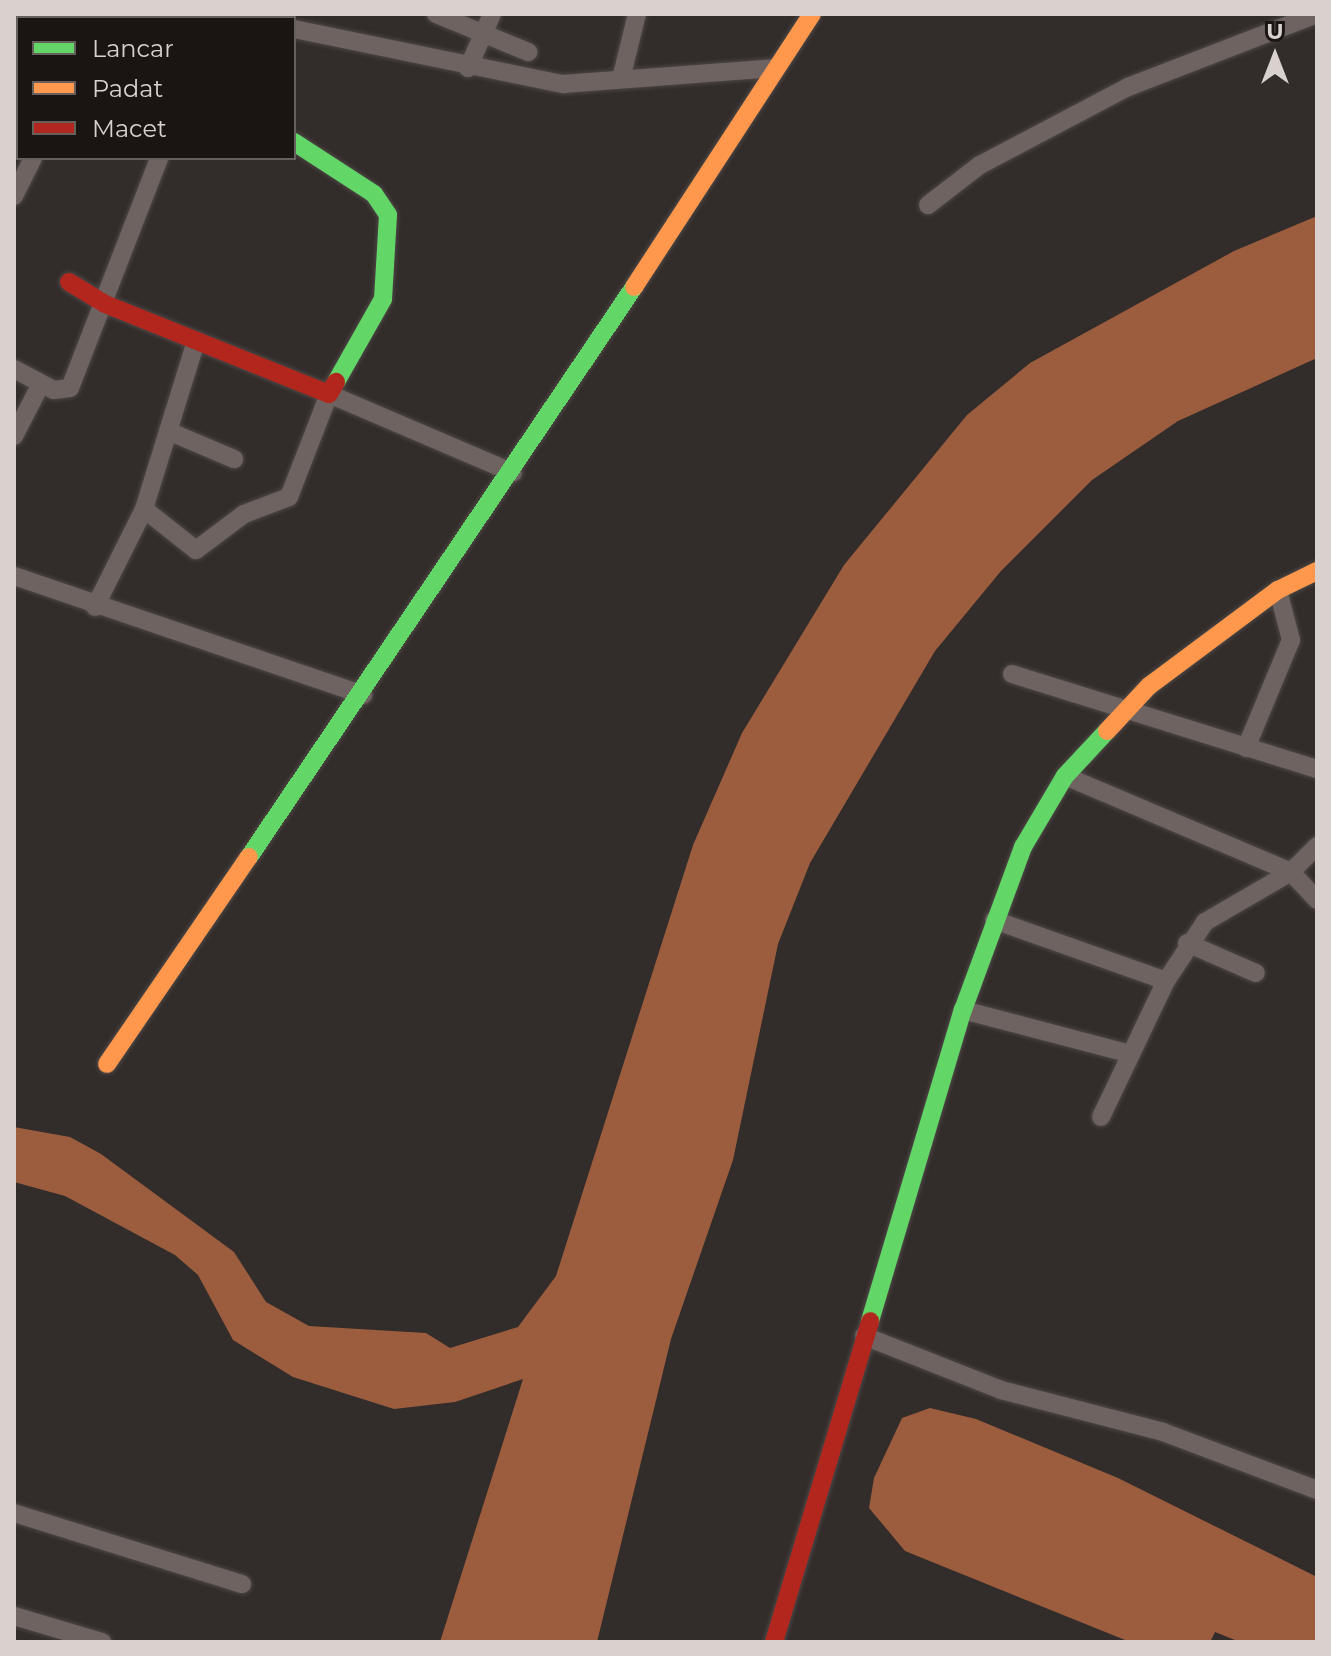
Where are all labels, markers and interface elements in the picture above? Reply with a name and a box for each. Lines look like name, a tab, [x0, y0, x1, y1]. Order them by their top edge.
legend	[16, 16, 296, 160]
north arrow	[1235, 16, 1315, 96]
text: U	[1266, 18, 1284, 45]
text: Lancar	[92, 34, 174, 63]
text: Padat	[92, 74, 163, 103]
text: Macet	[92, 114, 167, 143]

